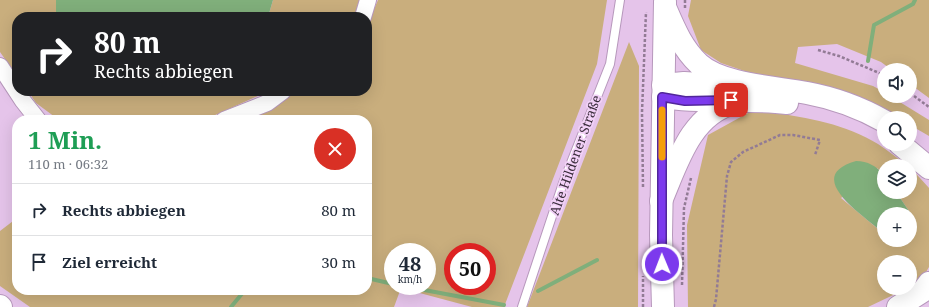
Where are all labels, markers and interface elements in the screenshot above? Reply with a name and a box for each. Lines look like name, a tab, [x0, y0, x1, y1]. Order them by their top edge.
text: 80 m	[94, 23, 161, 61]
icon: right	[28, 28, 80, 80]
text: Rechts abbiegen	[94, 59, 233, 83]
map controls	[877, 63, 917, 295]
button: sound	[877, 63, 917, 103]
pin	[714, 83, 748, 117]
icon: arrive	[720, 89, 742, 111]
street label: Alte Hildener Straße	[545, 92, 605, 218]
button: search	[877, 111, 917, 151]
text: 1 Min.	[28, 123, 102, 156]
button: close	[314, 128, 356, 170]
text: 110 m · 06:32	[28, 155, 108, 173]
button: layers	[877, 159, 917, 199]
icon: right	[28, 199, 50, 221]
text: Rechts abbiegen	[62, 200, 186, 220]
text: 80 m	[321, 200, 356, 220]
button: +	[877, 207, 917, 247]
speed limit sign: 50	[444, 243, 496, 295]
position arrow	[641, 243, 683, 285]
text: 48	[399, 250, 421, 277]
icon: arrive	[28, 251, 50, 273]
text: Ziel erreicht	[62, 252, 157, 272]
text: 30 m	[321, 252, 356, 272]
button: −	[877, 255, 917, 295]
text: km/h	[398, 272, 422, 286]

